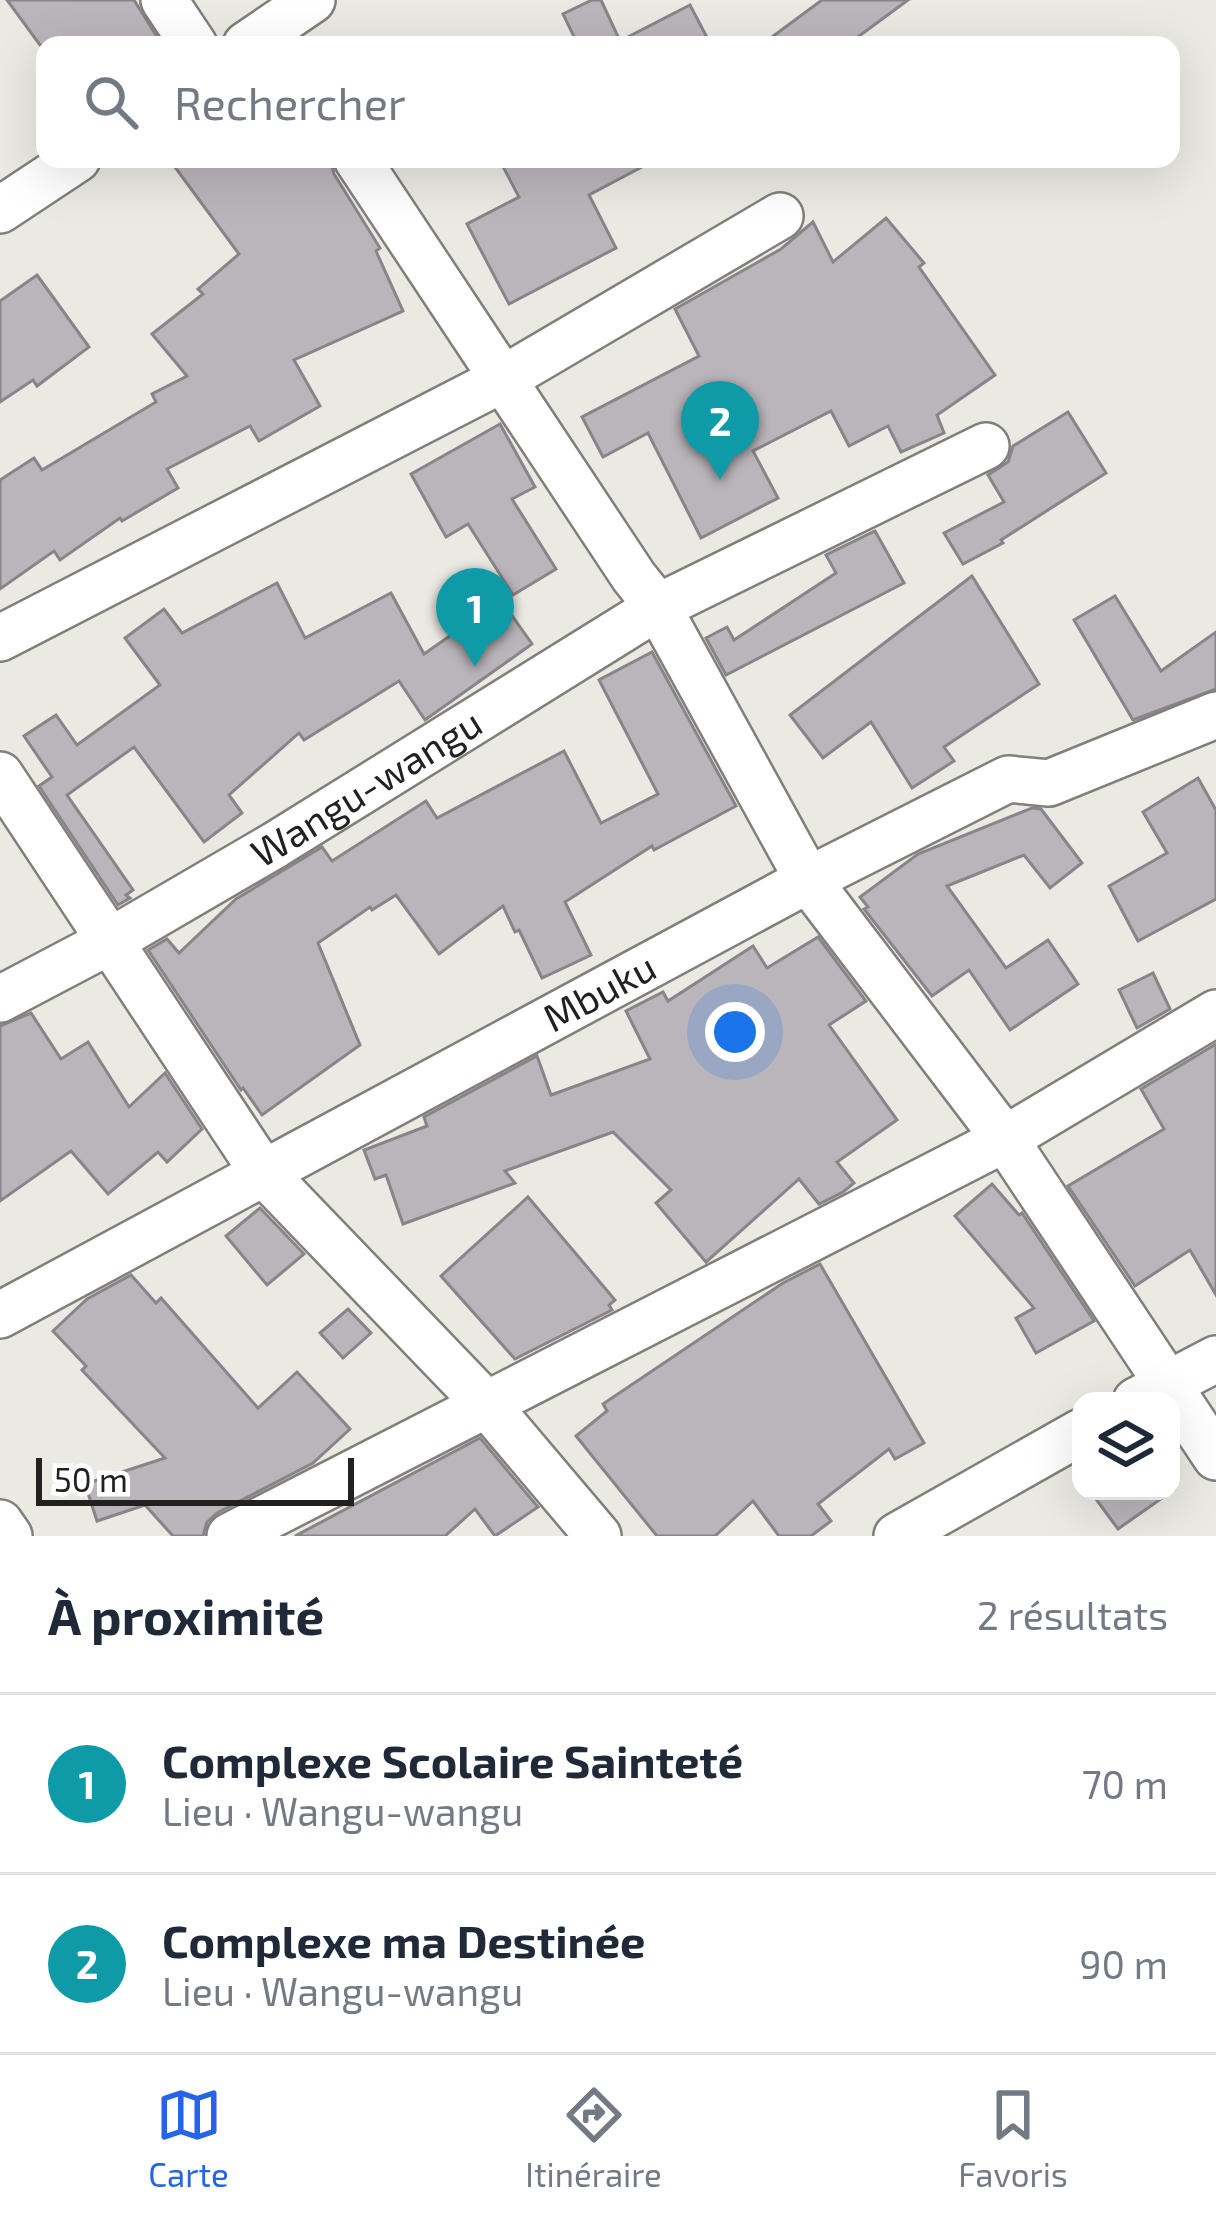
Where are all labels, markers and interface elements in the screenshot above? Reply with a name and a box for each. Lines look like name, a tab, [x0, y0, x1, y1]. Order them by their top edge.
search box	[36, 36, 1180, 168]
icon: search	[78, 69, 144, 135]
text: Rechercher	[174, 75, 406, 129]
pin: 2	[681, 381, 759, 480]
pin: 1	[436, 568, 514, 667]
street label: Wangu-wangu	[242, 698, 490, 876]
street label: Mbuku	[535, 942, 663, 1040]
your location	[705, 1002, 765, 1062]
map controls	[1072, 1392, 1180, 1500]
button: layers	[1072, 1392, 1180, 1500]
scale bar	[36, 1452, 354, 1505]
text: 50 m	[54, 1459, 128, 1499]
text: À proximité	[48, 1584, 324, 1645]
text: 2 résultats	[977, 1591, 1168, 1638]
text: Complexe Scolaire Sainteté	[162, 1733, 743, 1787]
text: 1	[79, 1760, 95, 1807]
text: 70 m	[1082, 1760, 1168, 1807]
text: Lieu · Wangu-wangu	[162, 1787, 523, 1834]
text: Complexe ma Destinée	[162, 1913, 645, 1967]
text: 2	[76, 1940, 98, 1987]
text: 90 m	[1079, 1940, 1168, 1987]
text: Lieu · Wangu-wangu	[162, 1967, 523, 2014]
tab: Carte	[148, 2082, 229, 2194]
tab: Itinéraire	[525, 2082, 662, 2194]
tab: Favoris	[958, 2082, 1068, 2194]

